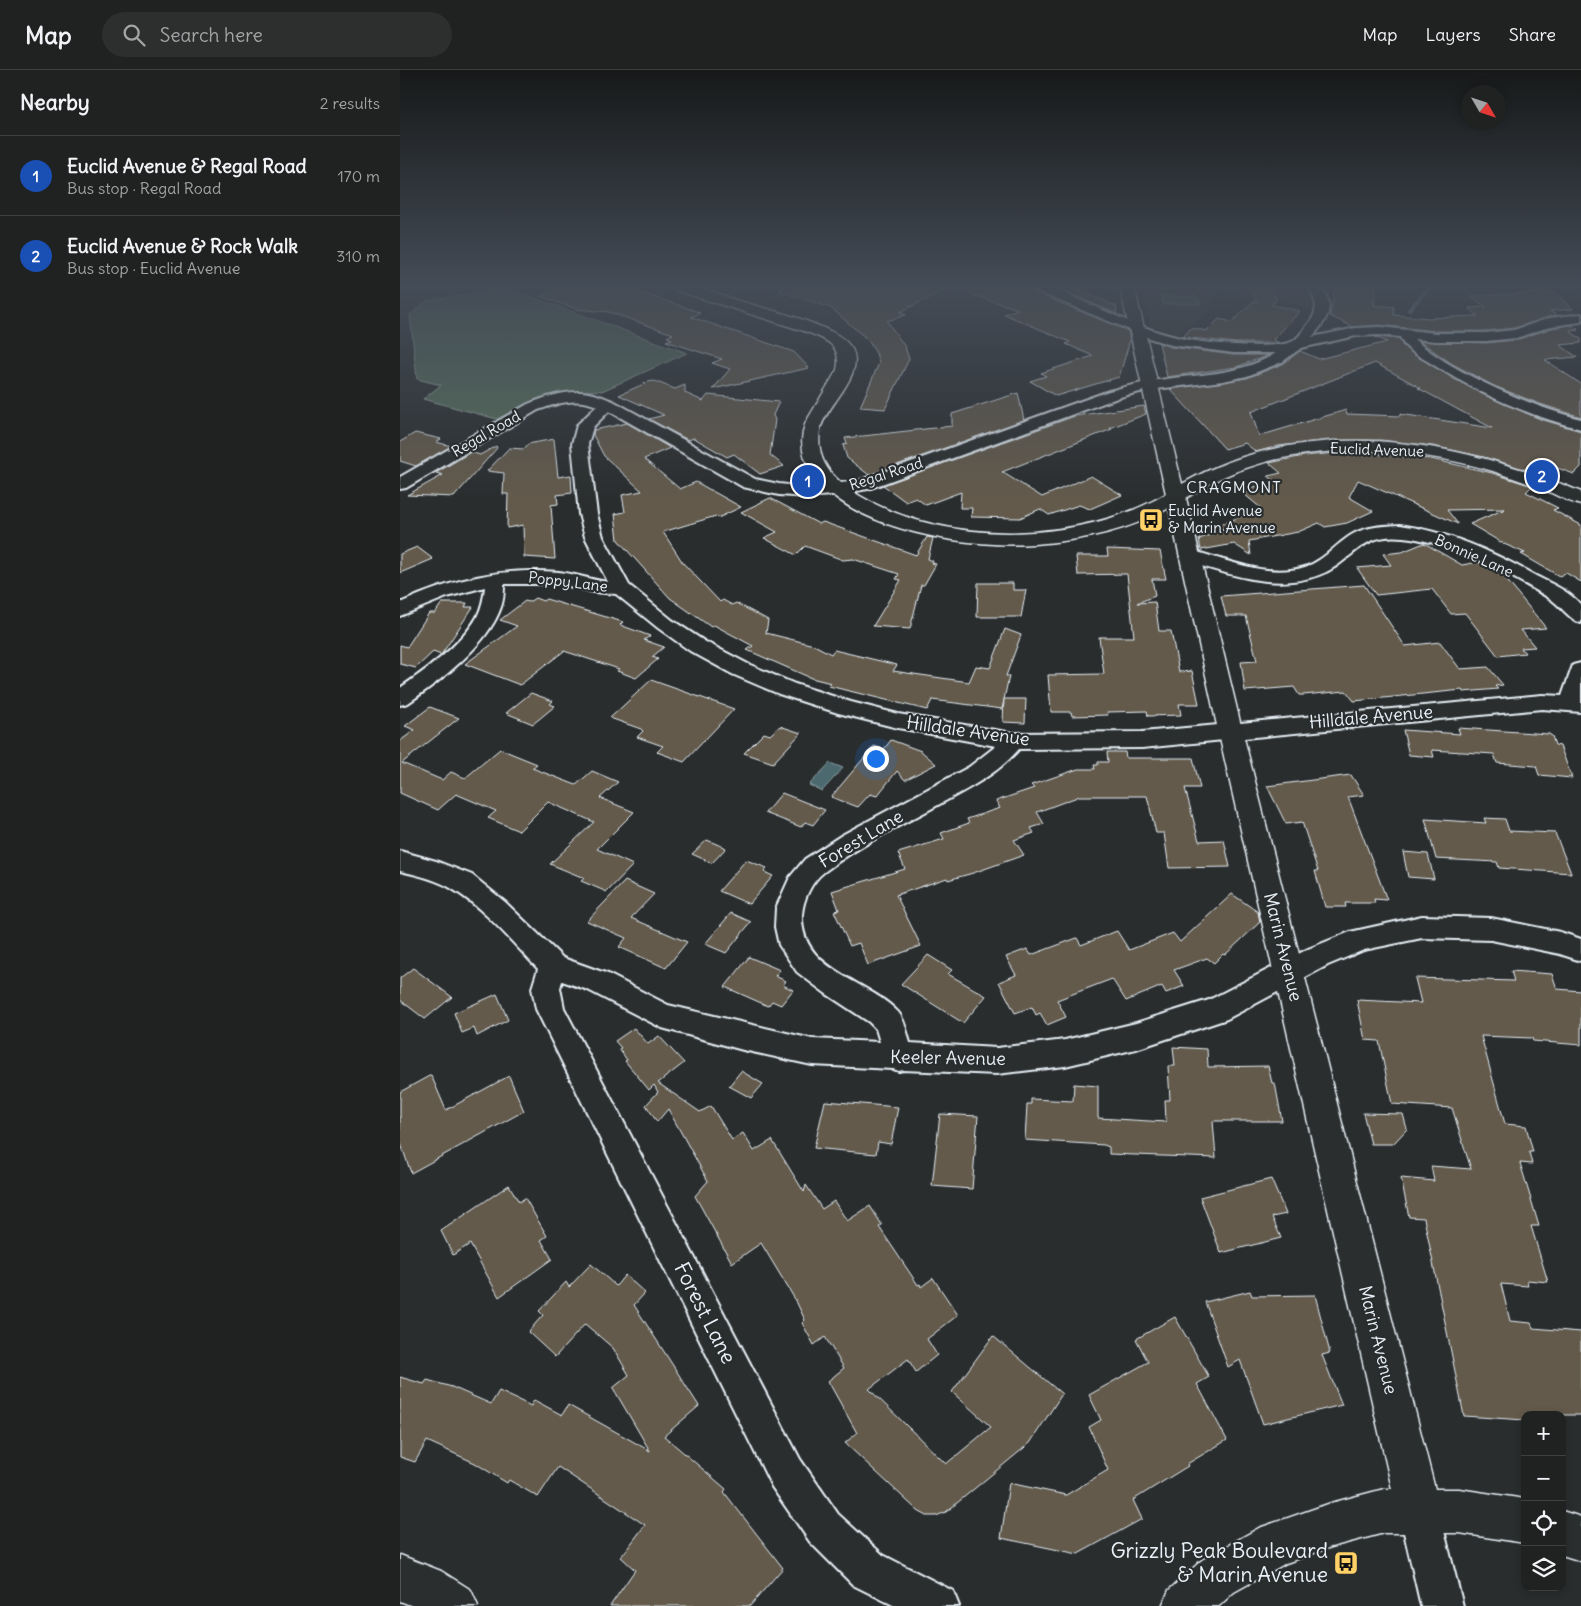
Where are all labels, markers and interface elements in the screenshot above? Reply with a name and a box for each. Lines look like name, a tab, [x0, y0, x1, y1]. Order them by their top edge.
search box	[102, 12, 452, 57]
text: Map	[25, 20, 72, 50]
icon: search	[120, 21, 148, 49]
text: Search here	[160, 23, 263, 47]
text: Map	[1362, 23, 1397, 46]
text: Layers	[1425, 23, 1481, 46]
text: Share	[1509, 23, 1556, 46]
north arrow	[1461, 85, 1506, 130]
text: Nearby	[20, 89, 90, 116]
text: 2 results	[320, 93, 380, 113]
text: Euclid Avenue & Regal Road	[67, 154, 307, 178]
text: 1	[33, 166, 39, 186]
text: 170 m	[337, 166, 380, 186]
text: Bus stop · Regal Road	[67, 178, 221, 198]
text: Euclid Avenue & Rock Walk	[67, 234, 298, 258]
text: 2	[32, 246, 40, 266]
text: 310 m	[336, 246, 380, 266]
text: Bus stop · Euclid Avenue	[67, 258, 240, 278]
street label: Regal Road	[448, 406, 524, 461]
street label: Euclid Avenue	[1330, 438, 1424, 461]
street label: Regal Road	[847, 453, 925, 494]
pin: 2	[1526, 457, 1558, 495]
pin: 1	[792, 462, 824, 500]
district label: CRAGMONT	[1186, 477, 1282, 497]
place label: Euclid Avenue & Marin Avenue	[1168, 501, 1276, 537]
bus stop icon: Euclid Avenue & Marin Avenue	[1138, 507, 1164, 533]
street label: Bonnie Lane	[1432, 530, 1516, 581]
street label: Poppy Lane	[527, 567, 609, 596]
street label: Hilldale Avenue	[1308, 700, 1434, 733]
street label: Hilldale Avenue	[905, 710, 1031, 751]
your location	[863, 746, 889, 772]
street label: Forest Lane	[814, 804, 907, 873]
street label: Marin Avenue	[1259, 890, 1308, 1004]
street label: Keeler Avenue	[890, 1045, 1006, 1070]
street label: Forest Lane	[668, 1257, 743, 1368]
street label: Marin Avenue	[1354, 1283, 1403, 1397]
map controls	[1521, 1411, 1566, 1591]
button: +	[1521, 1411, 1566, 1456]
button: −	[1521, 1456, 1566, 1501]
button: locate	[1521, 1501, 1566, 1546]
place label: Grizzly Peak Boulevard & Marin Avenue	[1110, 1537, 1328, 1588]
button: layers	[1521, 1546, 1566, 1591]
bus stop icon: Grizzly Peak Boulevard & Marin Avenue	[1333, 1550, 1359, 1576]

